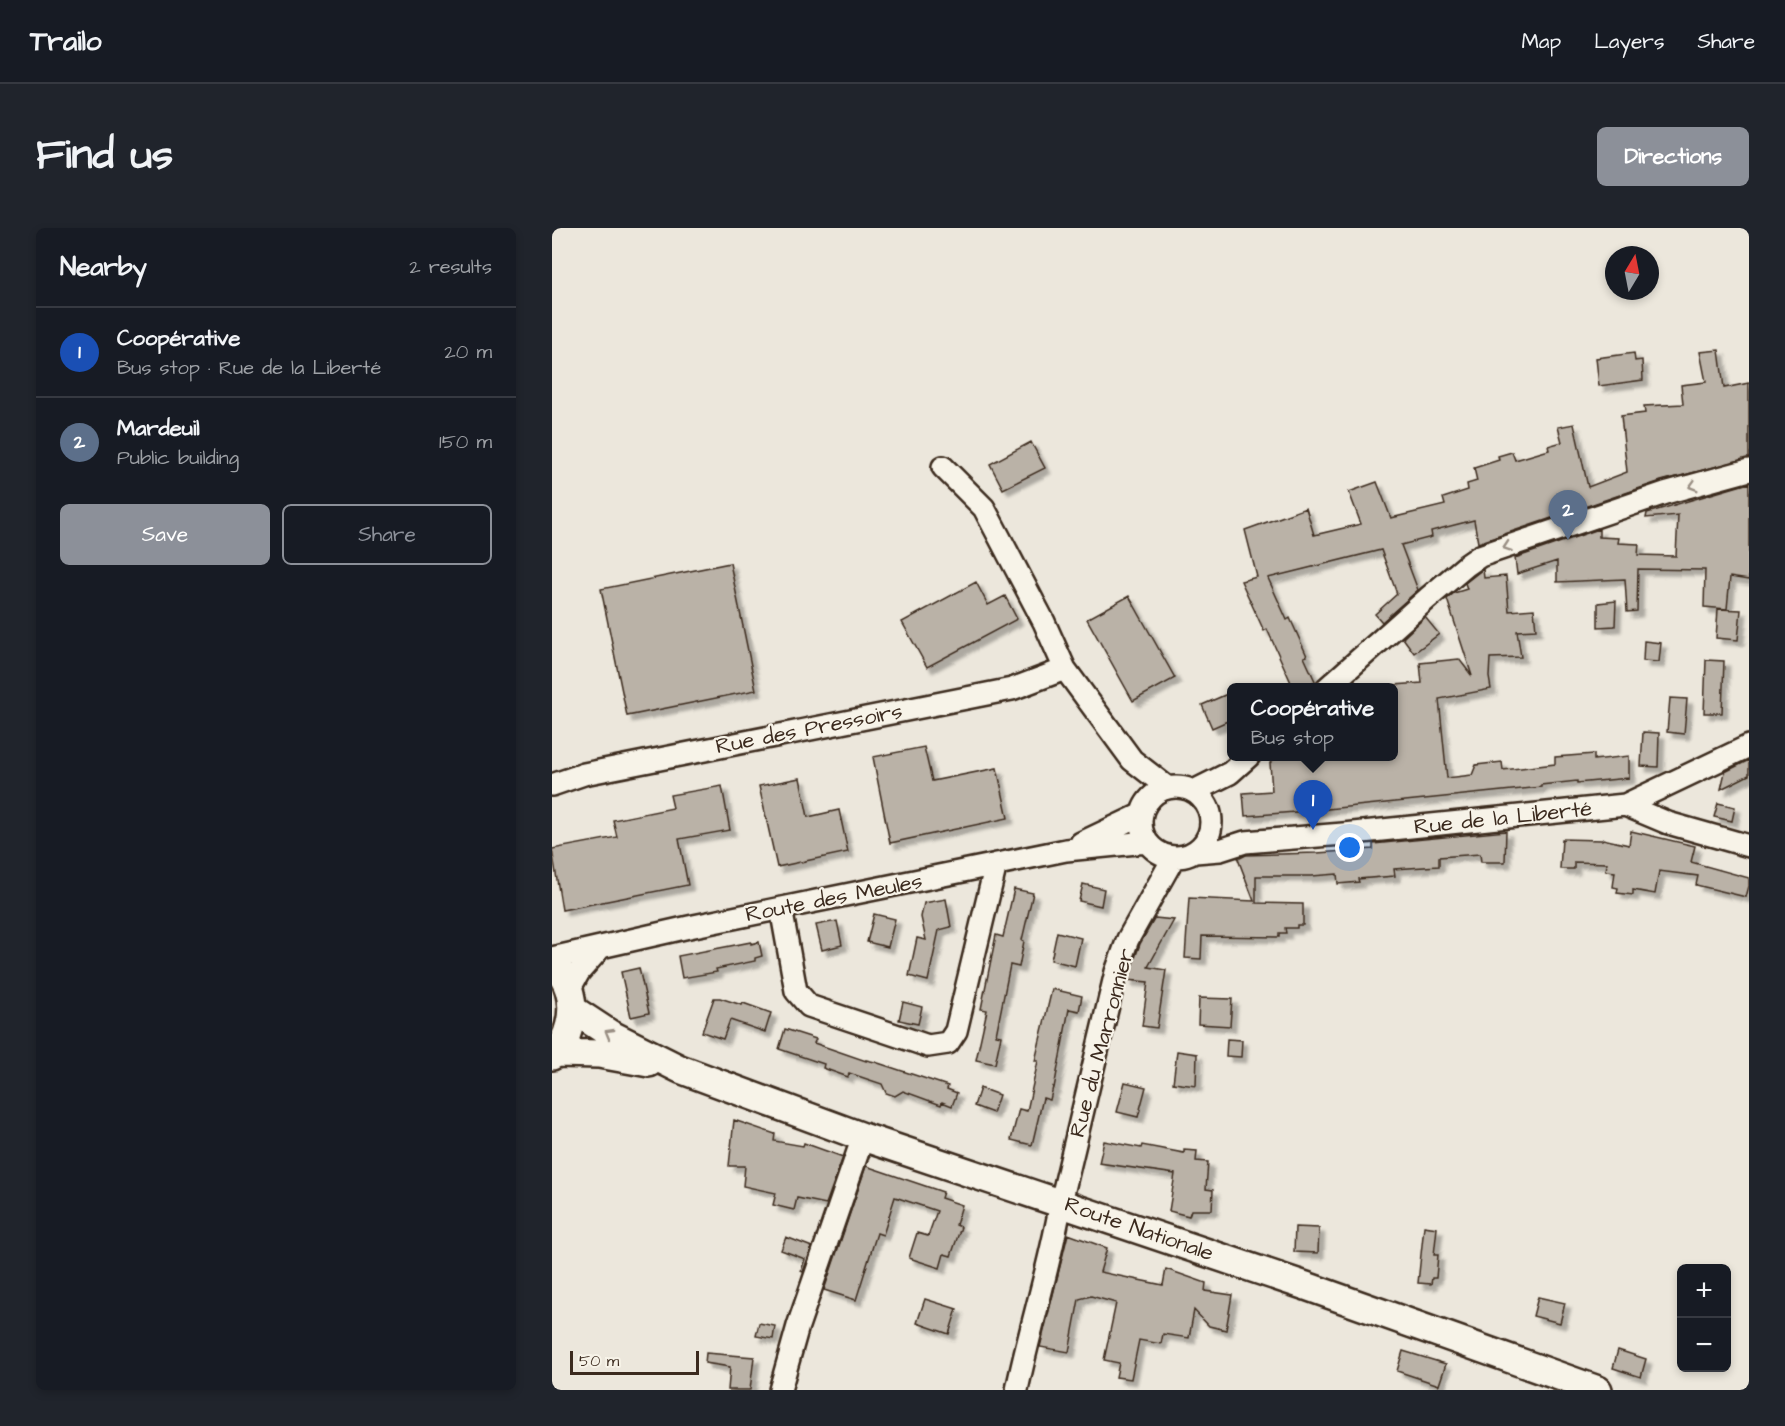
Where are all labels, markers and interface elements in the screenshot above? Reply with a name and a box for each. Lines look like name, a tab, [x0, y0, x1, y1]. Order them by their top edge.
text: Trailo	[30, 22, 102, 61]
text: Map	[1521, 27, 1561, 56]
text: Layers	[1594, 27, 1664, 56]
text: Share	[1697, 27, 1755, 56]
text: Find us	[36, 127, 173, 185]
button: Directions	[1597, 127, 1749, 186]
north arrow	[1605, 246, 1659, 300]
text: Nearby	[60, 249, 147, 285]
text: 2 results	[409, 253, 492, 281]
text: Coopérative	[117, 323, 240, 354]
text: 1	[78, 338, 81, 366]
text: 20 m	[444, 338, 492, 366]
text: Bus stop · Rue de la Liberté	[117, 354, 381, 382]
text: Mardeuil	[117, 413, 200, 444]
text: 2	[74, 428, 85, 456]
text: 150 m	[439, 428, 492, 456]
text: Public building	[117, 444, 239, 472]
one-way arrow	[1688, 478, 1698, 491]
pin: 2	[1548, 490, 1588, 540]
button: Save	[60, 504, 270, 565]
button: Share	[282, 504, 492, 565]
one-way arrow	[1503, 539, 1513, 552]
popup	[1227, 683, 1398, 761]
text: Coopérative	[1251, 693, 1374, 724]
street label: Rue des Pressoirs	[713, 696, 905, 762]
text: Bus stop	[1251, 724, 1334, 752]
pin: 1	[1294, 780, 1332, 830]
street label: Rue de la Liberté	[1412, 793, 1594, 843]
your location	[1335, 833, 1364, 862]
street label: Route des Meules	[743, 866, 925, 930]
street label: Rue du Marronnier	[1062, 945, 1142, 1141]
one-way arrow	[605, 1028, 615, 1040]
street label: Route Nationale	[1060, 1189, 1218, 1269]
map controls	[1677, 1264, 1731, 1372]
button: +	[1677, 1264, 1731, 1318]
button: −	[1677, 1318, 1731, 1372]
scale bar	[570, 1348, 699, 1376]
text: 50 m	[579, 1350, 619, 1372]

